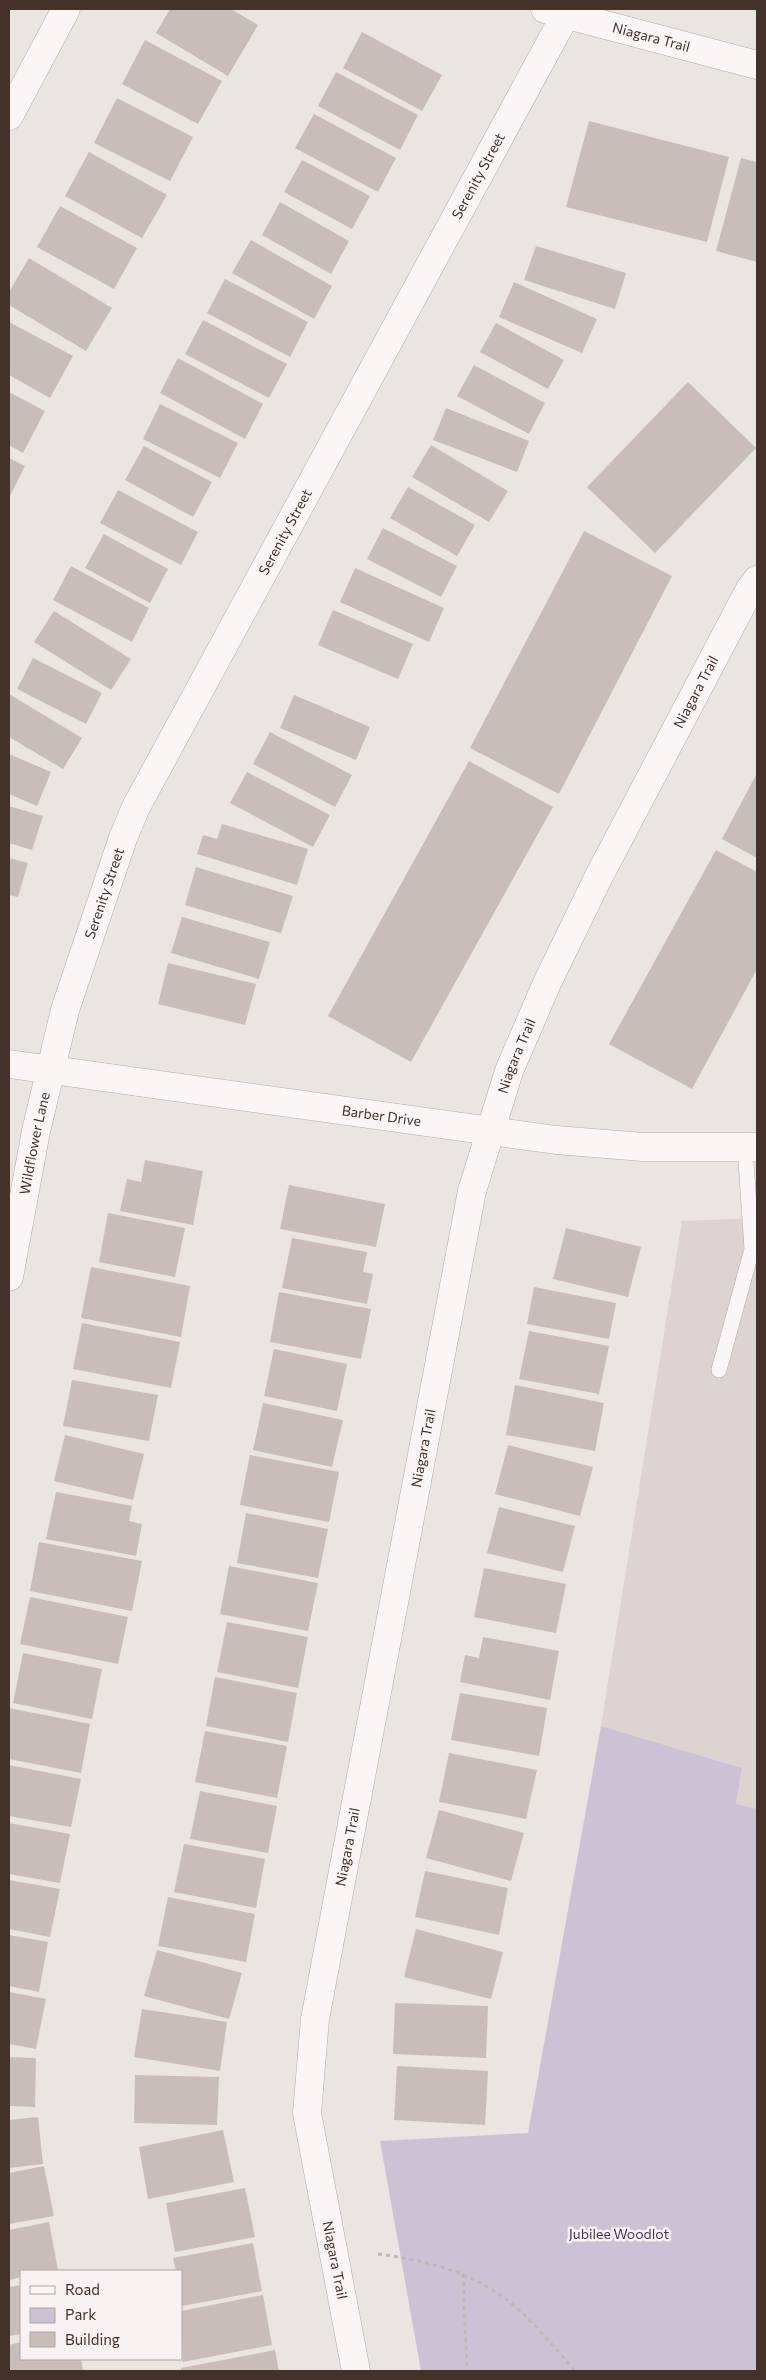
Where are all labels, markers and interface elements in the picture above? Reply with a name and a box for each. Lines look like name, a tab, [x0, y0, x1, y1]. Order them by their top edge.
street label: Niagara Trail	[611, 18, 692, 55]
street label: Serenity Street	[448, 129, 508, 222]
street label: Serenity Street	[255, 485, 315, 578]
street label: Niagara Trail	[669, 653, 721, 731]
street label: Serenity Street	[81, 845, 127, 941]
street label: Niagara Trail	[494, 1016, 539, 1095]
street label: Wildflower Lane	[15, 1090, 53, 1196]
street label: Barber Drive	[341, 1101, 422, 1129]
street label: Niagara Trail	[407, 1407, 439, 1489]
street label: Niagara Trail	[331, 1806, 363, 1888]
street label: Niagara Trail	[320, 2219, 351, 2301]
park label: Jubilee Woodlot	[569, 2225, 669, 2242]
legend	[20, 2270, 182, 2360]
text: Road	[65, 2280, 100, 2298]
text: Park	[65, 2305, 96, 2323]
text: Building	[65, 2330, 120, 2348]

